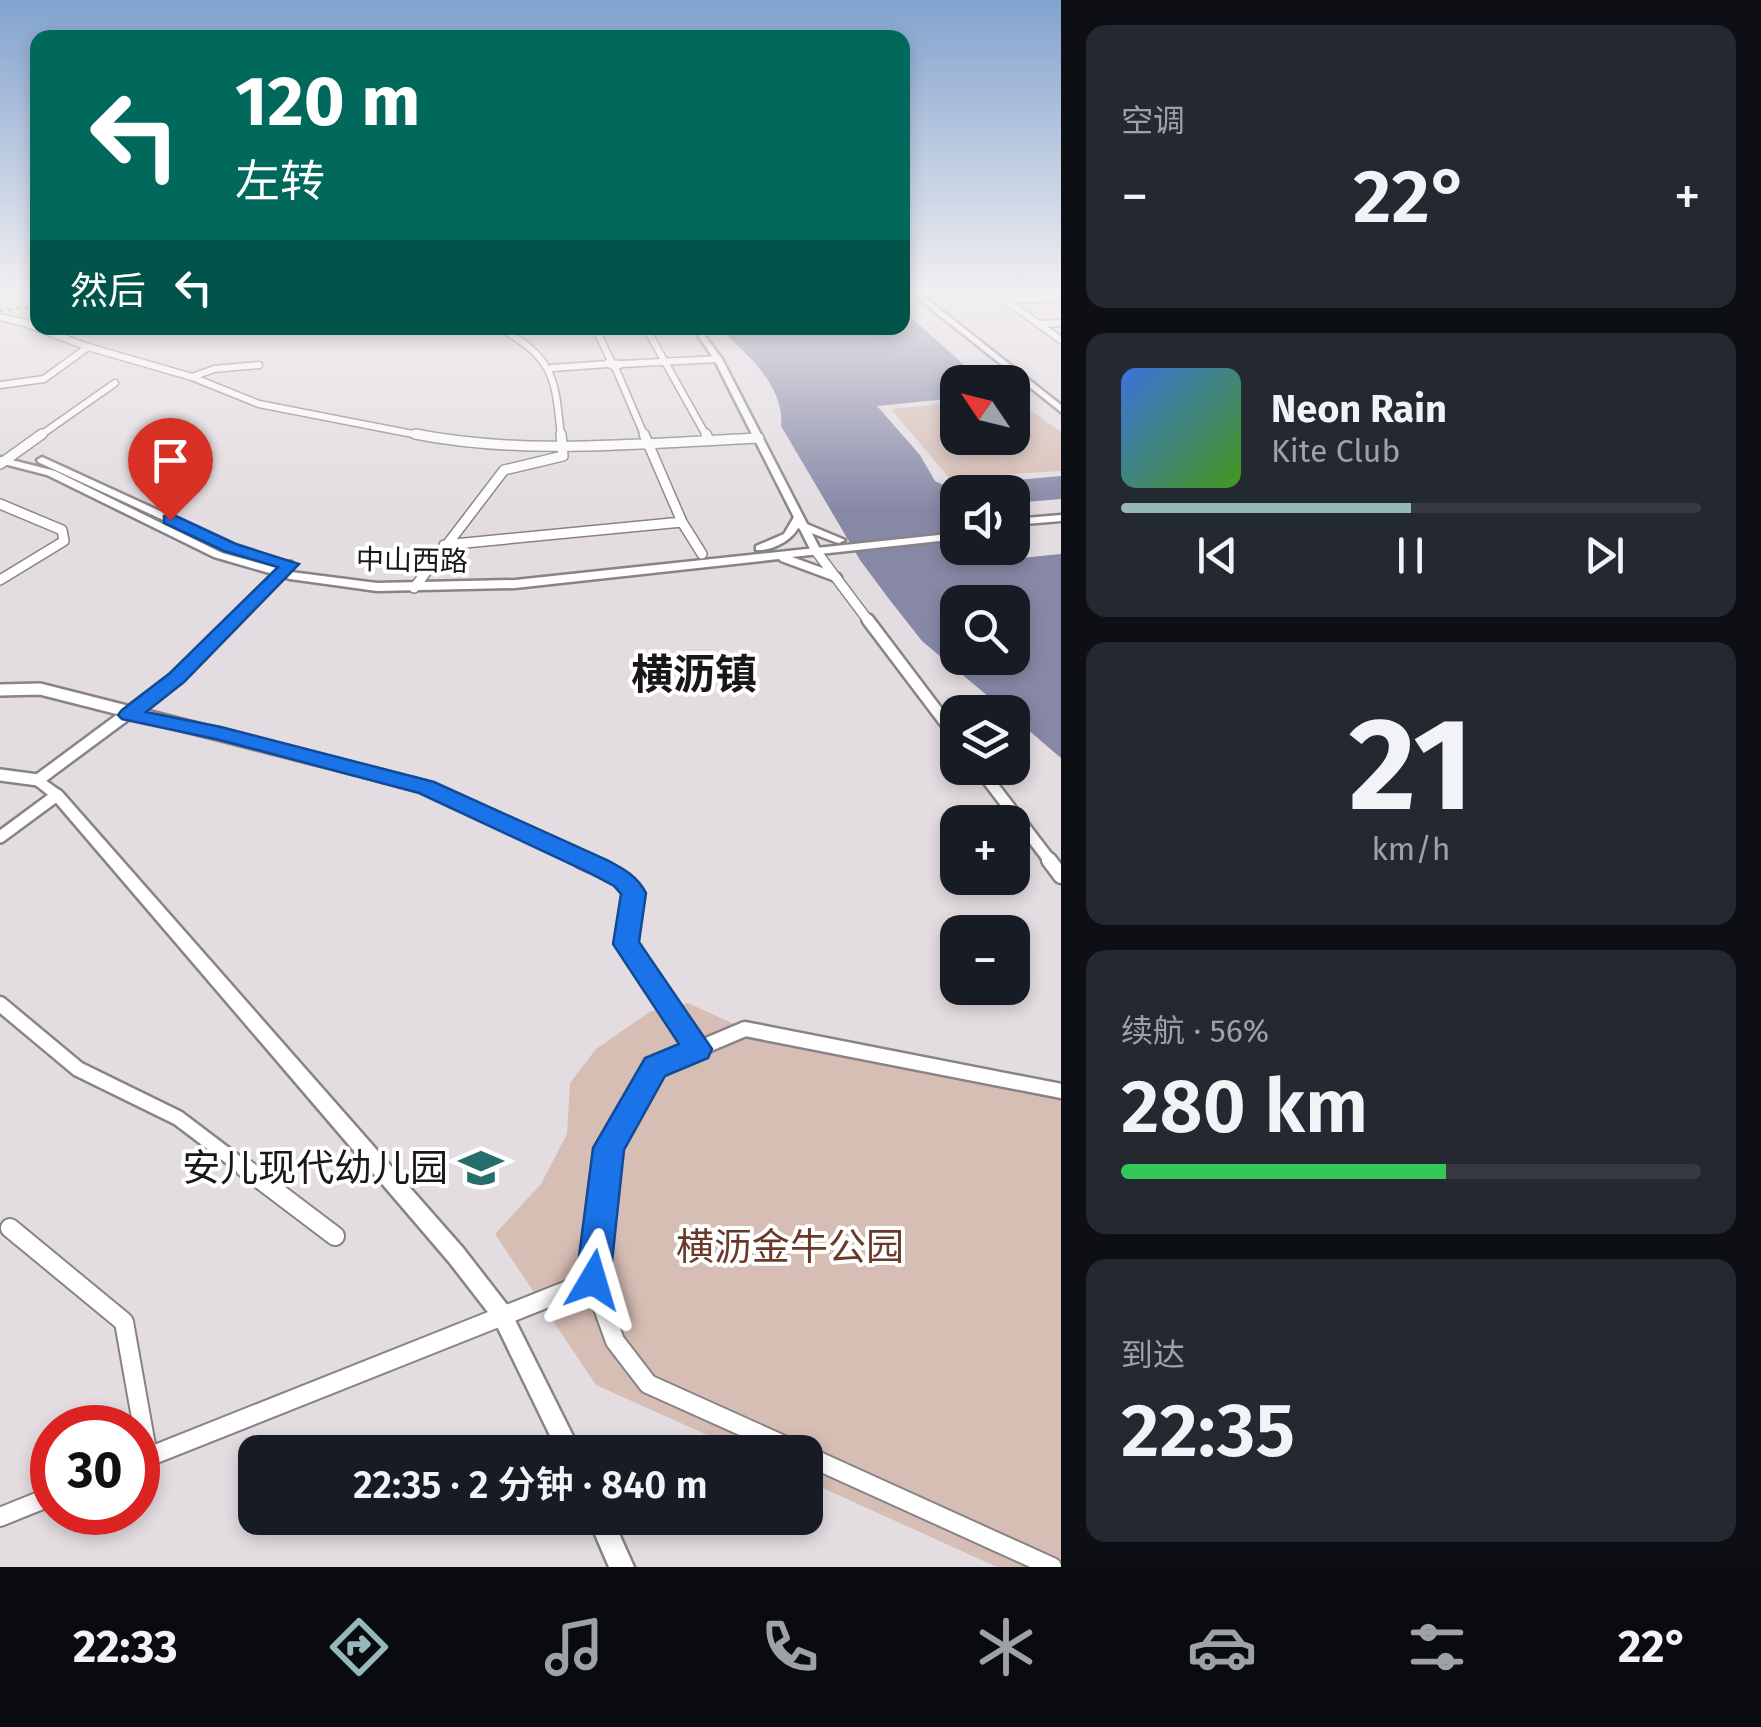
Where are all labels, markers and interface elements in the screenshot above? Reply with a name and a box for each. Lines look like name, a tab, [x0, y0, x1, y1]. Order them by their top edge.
text: 120 m	[235, 60, 420, 144]
icon: left	[70, 70, 200, 200]
text: 空调	[1121, 102, 1185, 140]
text: 22°	[1353, 152, 1469, 242]
text: 左转	[235, 155, 325, 209]
text: −	[1121, 164, 1149, 230]
text: +	[1674, 164, 1701, 230]
icon: left	[166, 260, 221, 315]
text: 然后	[70, 268, 146, 314]
north arrow	[940, 365, 1030, 455]
map controls	[940, 365, 1030, 1005]
text: Neon Rain	[1271, 386, 1447, 432]
pin	[128, 418, 213, 521]
text: Kite Club	[1271, 432, 1400, 470]
icon: arrive	[143, 433, 198, 488]
button: sound	[940, 475, 1030, 565]
icon: previous	[1190, 528, 1245, 583]
icon: pause	[1383, 528, 1438, 583]
icon: next	[1577, 528, 1632, 583]
street label: 中山西路	[356, 543, 468, 578]
button: search	[940, 585, 1030, 675]
district label: 横沥镇	[631, 650, 757, 700]
text: 21	[1349, 687, 1473, 843]
button: layers	[940, 695, 1030, 785]
button: +	[940, 805, 1030, 895]
text: km/h	[1371, 830, 1451, 868]
button: −	[940, 915, 1030, 1005]
text: 续航 · 56%	[1121, 1012, 1269, 1050]
text: 280 km	[1121, 1062, 1368, 1152]
school or university icon: 安儿现代幼儿园	[457, 1144, 505, 1192]
place label: 安儿现代幼儿园	[182, 1145, 448, 1191]
park label: 横沥金牛公园	[676, 1224, 904, 1270]
position arrow	[541, 1228, 645, 1332]
text: 到达	[1121, 1336, 1185, 1374]
text: 22:35	[1121, 1386, 1295, 1476]
speed limit sign: 30	[30, 1405, 160, 1535]
text: 22:35 · 2 分钟 · 840 m	[353, 1462, 708, 1508]
icon: directions	[324, 1612, 394, 1682]
icon: music	[539, 1612, 609, 1682]
icon: phone	[755, 1612, 825, 1682]
icon: climate	[971, 1612, 1041, 1682]
icon: car	[1187, 1612, 1257, 1682]
icon: filters	[1402, 1612, 1472, 1682]
text: 22:33	[73, 1620, 178, 1674]
text: 22°	[1618, 1620, 1688, 1674]

